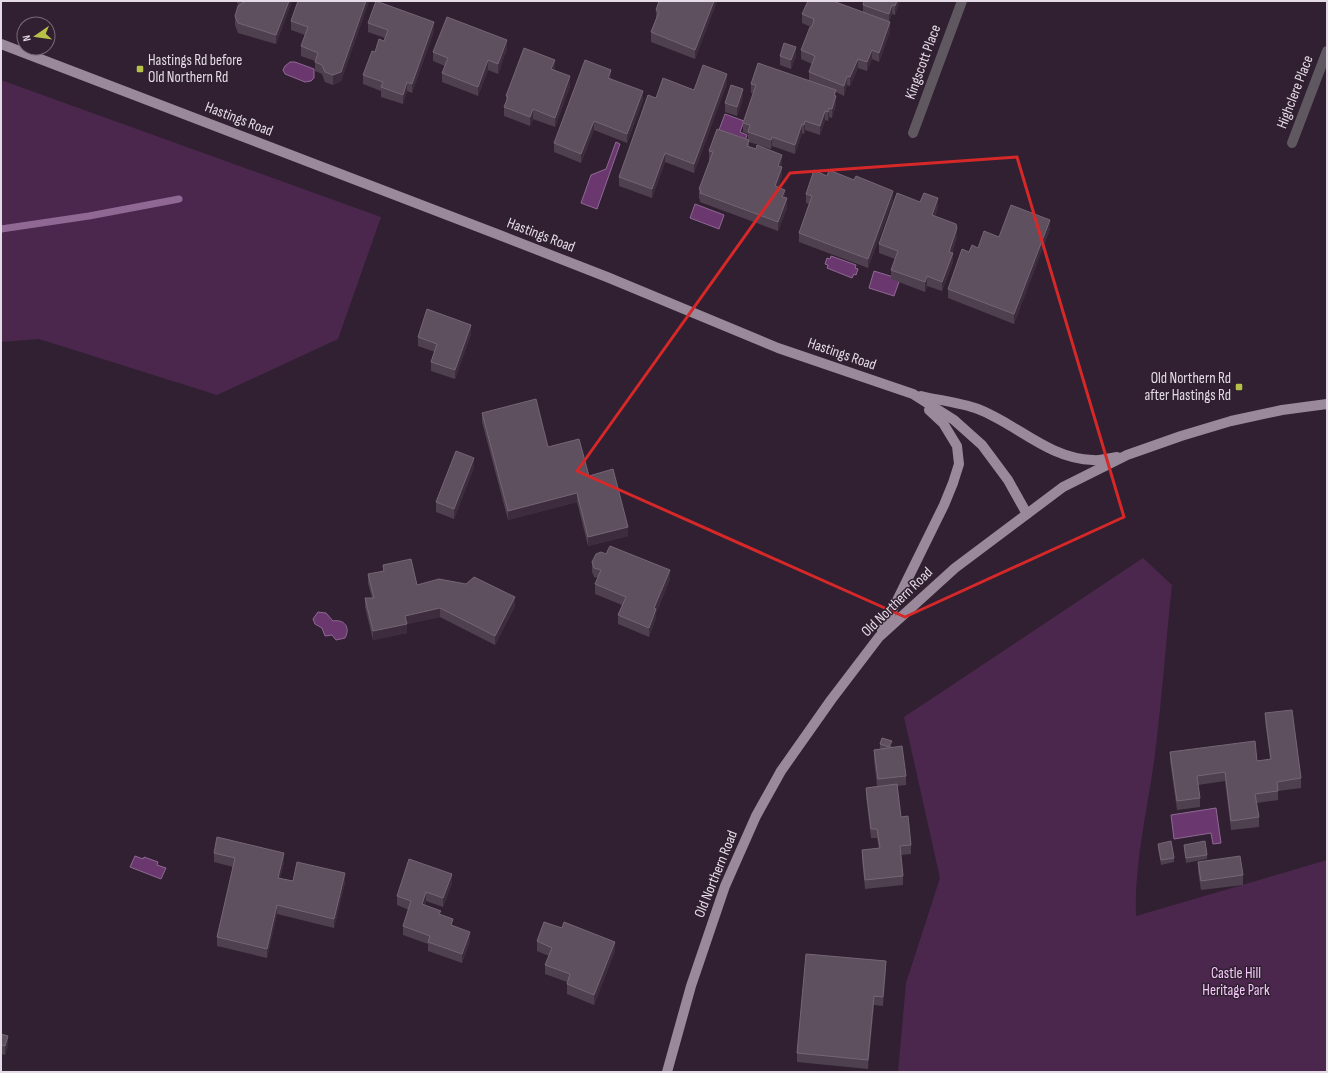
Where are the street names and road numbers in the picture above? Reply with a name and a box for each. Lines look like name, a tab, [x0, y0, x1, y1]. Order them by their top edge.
street label: Kingscott Place	[901, 22, 945, 102]
street label: Highclere Place	[1272, 53, 1318, 131]
street label: Hastings Road	[202, 97, 276, 141]
street label: Hastings Road	[504, 213, 578, 257]
street label: Hastings Road	[805, 333, 879, 375]
street label: Old Northern Road	[857, 563, 937, 641]
street label: Old Northern Road	[690, 828, 742, 920]

